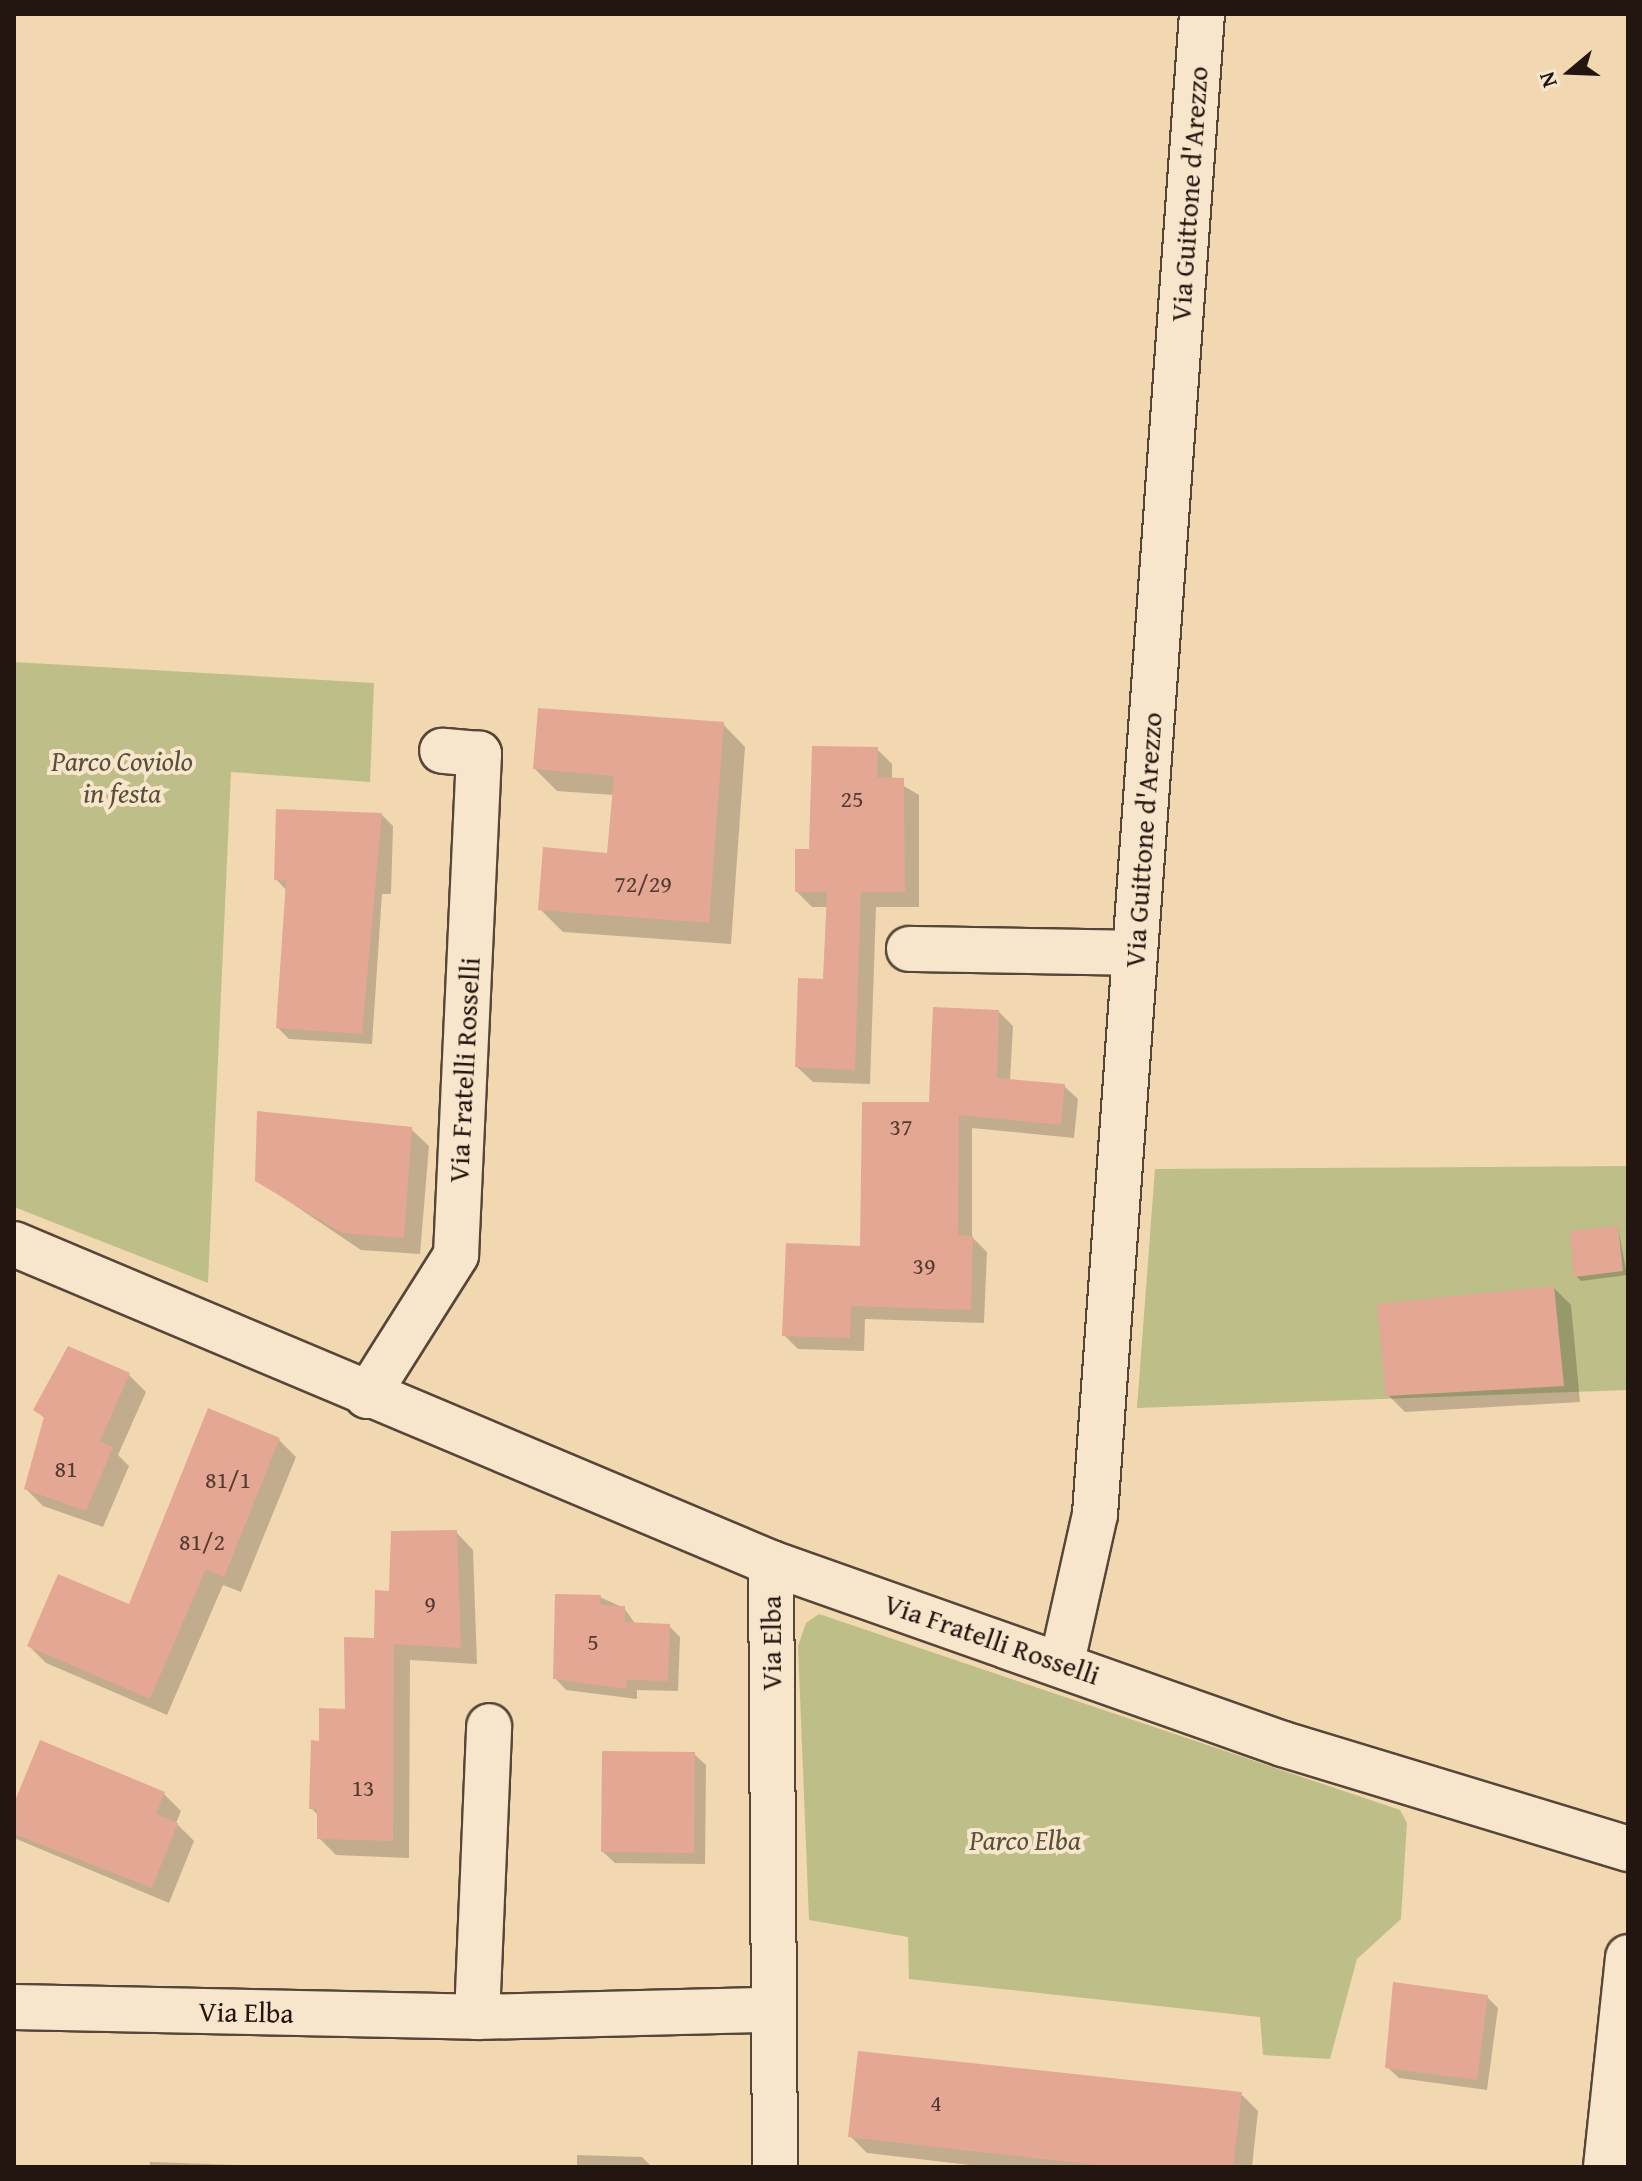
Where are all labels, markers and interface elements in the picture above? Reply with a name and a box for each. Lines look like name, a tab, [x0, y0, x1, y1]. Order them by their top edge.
north arrow	[1530, 32, 1610, 112]
street label: Via Guittone d'Arezzo	[1163, 65, 1215, 323]
text: N	[1530, 68, 1565, 92]
street label: Via Guittone d'Arezzo	[1117, 711, 1169, 969]
park label: Parco Coviolo in festa	[51, 744, 193, 810]
house number: 25	[840, 785, 864, 813]
house number: 72/29	[614, 870, 672, 898]
street label: Via Fratelli Rosselli	[441, 956, 487, 1184]
house number: 37	[889, 1113, 913, 1141]
house number: 39	[912, 1252, 936, 1280]
house number: 81	[54, 1455, 78, 1483]
house number: 81/1	[205, 1466, 251, 1494]
house number: 81/2	[179, 1528, 225, 1556]
street label: Via Fratelli Rosselli	[880, 1586, 1104, 1692]
house number: 9	[424, 1590, 436, 1618]
street label: Via Elba	[754, 1595, 788, 1691]
house number: 5	[587, 1628, 599, 1656]
house number: 13	[351, 1774, 375, 1802]
park label: Parco Elba	[969, 1823, 1081, 1857]
street label: Via Elba	[198, 1994, 294, 2030]
house number: 4	[930, 2089, 942, 2117]

